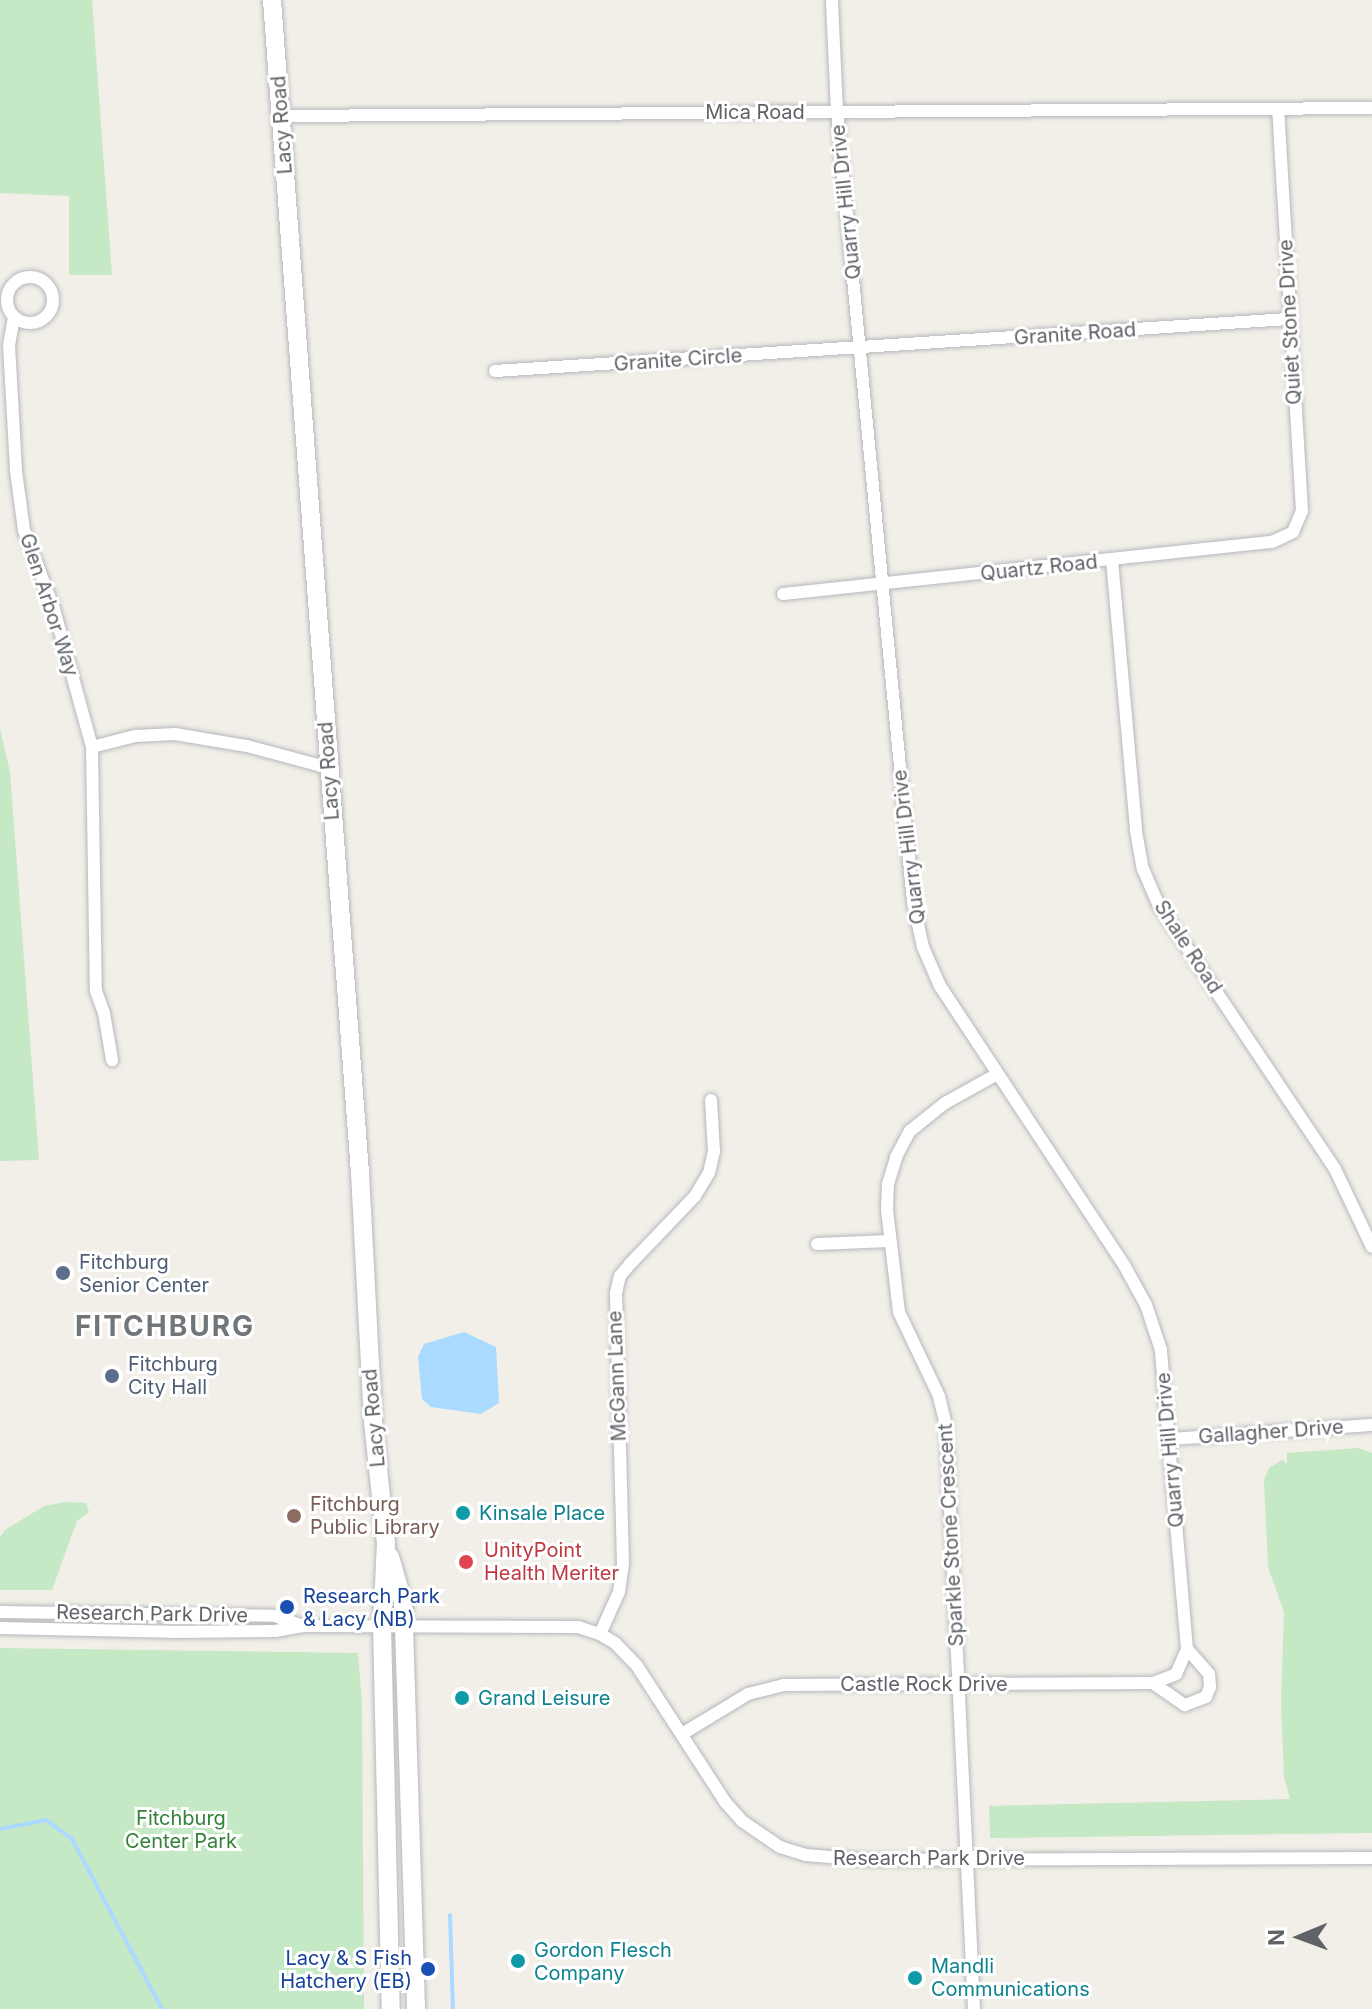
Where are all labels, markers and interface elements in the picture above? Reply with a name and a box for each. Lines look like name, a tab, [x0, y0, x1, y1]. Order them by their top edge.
street label: Lacy Road	[267, 75, 297, 175]
street label: Mica Road	[705, 100, 805, 124]
street label: Quarry Hill Drive	[826, 123, 866, 281]
street label: Quiet Stone Drive	[1274, 239, 1306, 405]
street label: Granite Road	[1013, 318, 1137, 350]
street label: Granite Circle	[613, 344, 743, 376]
street label: Glen Arbor Way	[15, 531, 83, 679]
street label: Quartz Road	[979, 550, 1099, 586]
street label: Lacy Road	[314, 721, 344, 821]
street label: Quarry Hill Drive	[888, 768, 930, 926]
street label: Shale Road	[1149, 896, 1227, 998]
place label: Fitchburg Senior Center	[79, 1250, 209, 1297]
marker: Fitchburg Senior Center	[54, 1264, 72, 1282]
district label: FITCHBURG	[75, 1309, 255, 1343]
street label: McGann Lane	[603, 1310, 631, 1442]
place label: Fitchburg City Hall	[128, 1352, 218, 1399]
marker: Fitchburg City Hall	[103, 1367, 121, 1385]
street label: Lacy Road	[358, 1368, 390, 1468]
street label: Quarry Hill Drive	[1151, 1371, 1189, 1529]
street label: Gallagher Drive	[1198, 1415, 1344, 1449]
street label: Sparkle Stone Crescent	[933, 1423, 969, 1647]
place label: Fitchburg Public Library	[310, 1492, 440, 1539]
place label: Kinsale Place	[479, 1501, 605, 1525]
marker: Kinsale Place	[454, 1504, 472, 1522]
marker: Fitchburg Public Library	[285, 1507, 303, 1525]
place label: UnityPoint Health Meriter	[484, 1538, 619, 1585]
marker: UnityPoint Health Meriter	[455, 1551, 477, 1573]
place label: Research Park & Lacy (NB)	[303, 1584, 440, 1631]
marker: Research Park & Lacy (NB)	[278, 1598, 296, 1616]
street label: Research Park Drive	[56, 1600, 248, 1628]
street label: Castle Rock Drive	[840, 1672, 1008, 1696]
place label: Grand Leisure	[478, 1686, 610, 1710]
marker: Grand Leisure	[453, 1689, 471, 1707]
park label: Fitchburg Center Park	[125, 1806, 237, 1853]
street label: Research Park Drive	[833, 1846, 1025, 1870]
north arrow	[1260, 1897, 1340, 1977]
text: N	[1263, 1929, 1289, 1946]
place label: Gordon Flesch Company	[534, 1938, 672, 1985]
place label: Lacy & S Fish Hatchery (EB)	[280, 1946, 412, 1993]
marker: Gordon Flesch Company	[509, 1952, 527, 1970]
place label: Mandli Communications	[931, 1954, 1090, 2001]
marker: Lacy & S Fish Hatchery (EB)	[419, 1960, 437, 1978]
marker: Mandli Communications	[906, 1969, 924, 1987]

